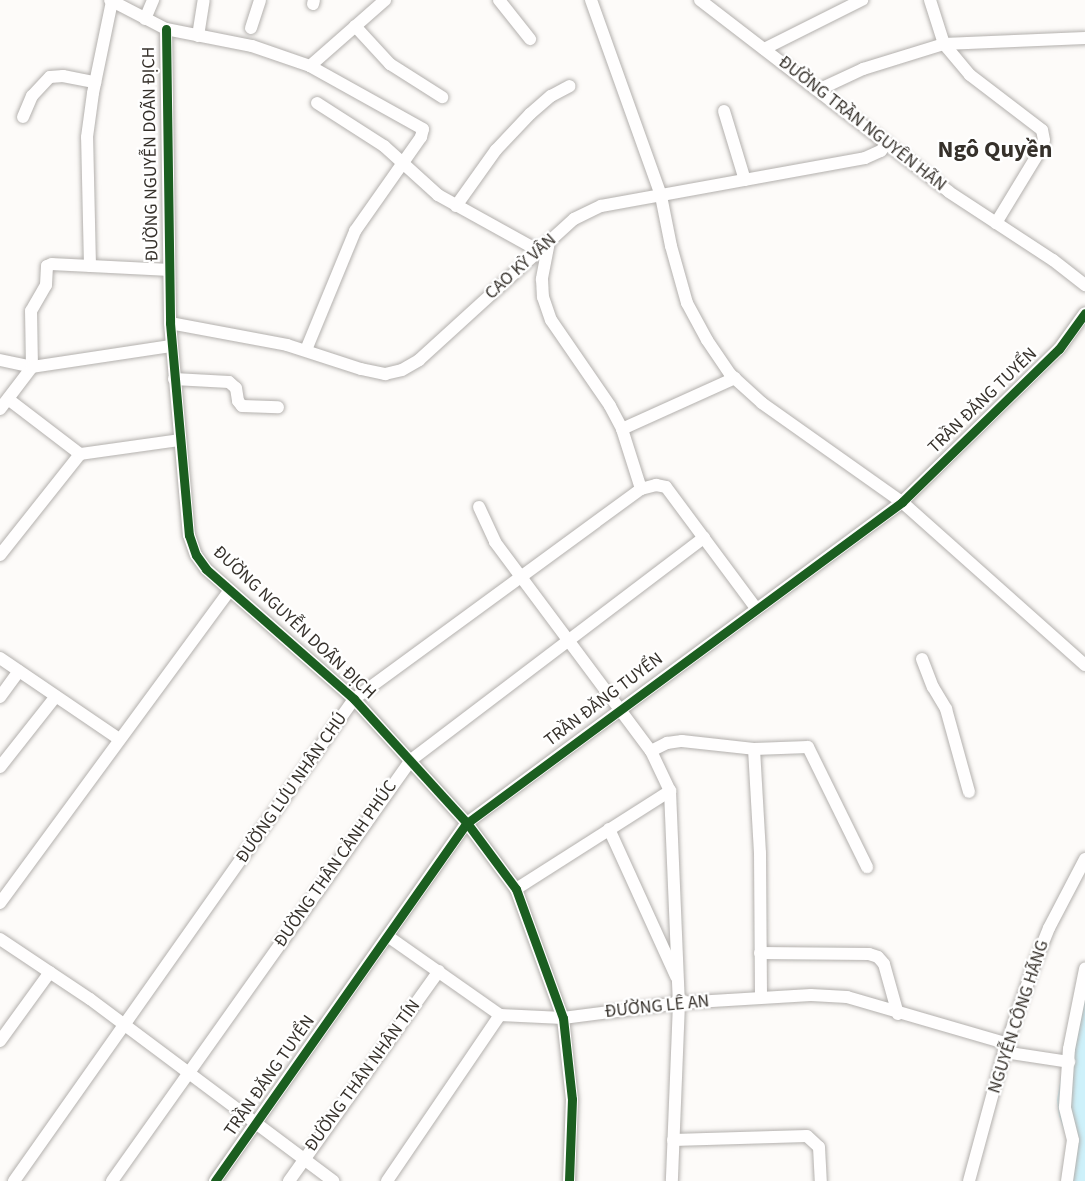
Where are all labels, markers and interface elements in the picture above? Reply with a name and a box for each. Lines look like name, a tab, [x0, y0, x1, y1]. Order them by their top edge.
street label: ĐƯỜNG NGUYỄN DOÃN ĐỊCH	[138, 46, 164, 262]
street label: ĐƯỜNG TRẦN NGUYÊN HÃN	[774, 52, 950, 196]
district label: Ngô Quyền	[938, 136, 1052, 164]
street label: CAO KỲ VÂN	[481, 229, 561, 305]
street label: TRẦN ĐĂNG TUYỂN	[924, 344, 1042, 458]
street label: ĐƯỜNG NGUYỄN DOÃN ĐỊCH	[208, 542, 380, 704]
street label: TRẦN ĐĂNG TUYỂN	[540, 648, 668, 752]
street label: ĐƯỜNG LƯU NHÂN CHÚ	[232, 709, 352, 867]
street label: ĐƯỜNG THÂN CẢNH PHÚC	[270, 776, 402, 952]
street label: NGUYỄN CÔNG HÃNG	[984, 938, 1054, 1096]
street label: ĐƯỜNG LÊ AN	[604, 991, 710, 1023]
street label: ĐƯỜNG THÂN NHÂN TÍN	[301, 996, 425, 1156]
street label: TRẦN ĐĂNG TUYỂN	[220, 1011, 320, 1141]

